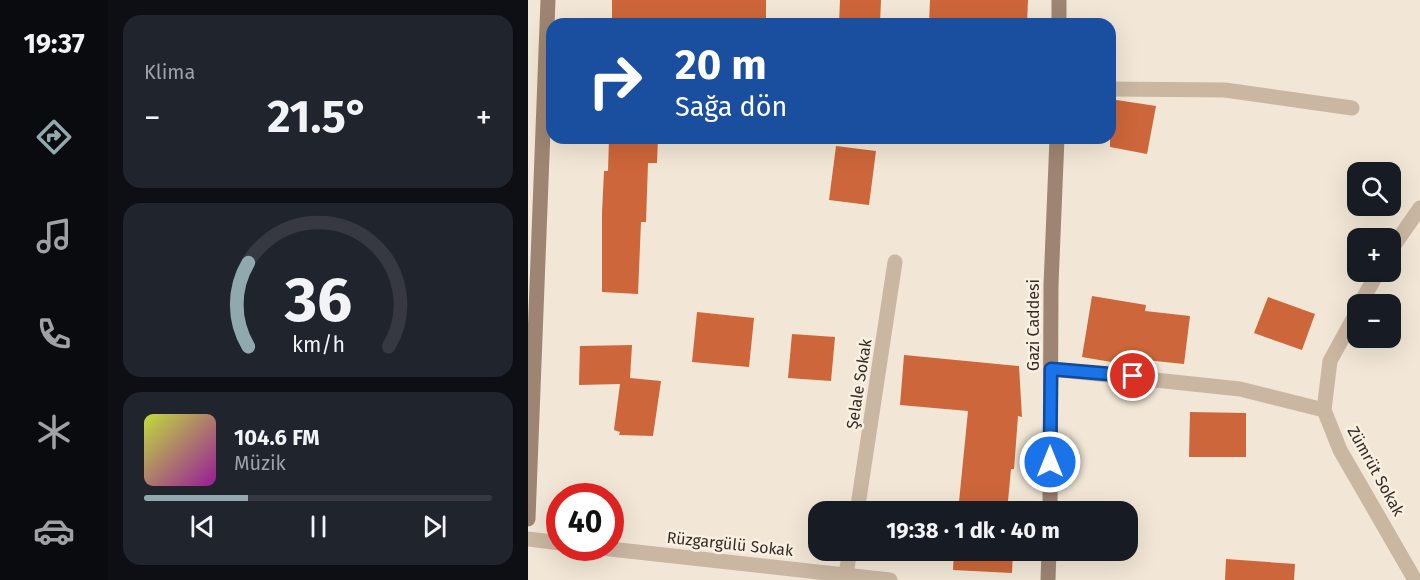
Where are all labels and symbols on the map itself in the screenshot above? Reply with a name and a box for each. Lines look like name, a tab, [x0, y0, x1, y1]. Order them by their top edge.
street label: Gazi Caddesi	[1024, 279, 1043, 371]
street label: Şelale Sokak	[842, 337, 877, 431]
pin	[1107, 350, 1158, 401]
street label: Zümrüt Sokak	[1344, 423, 1409, 520]
position arrow	[1018, 430, 1082, 494]
speed limit sign: 40	[546, 483, 624, 561]
street label: Rüzgargülü Sokak	[666, 528, 795, 560]

